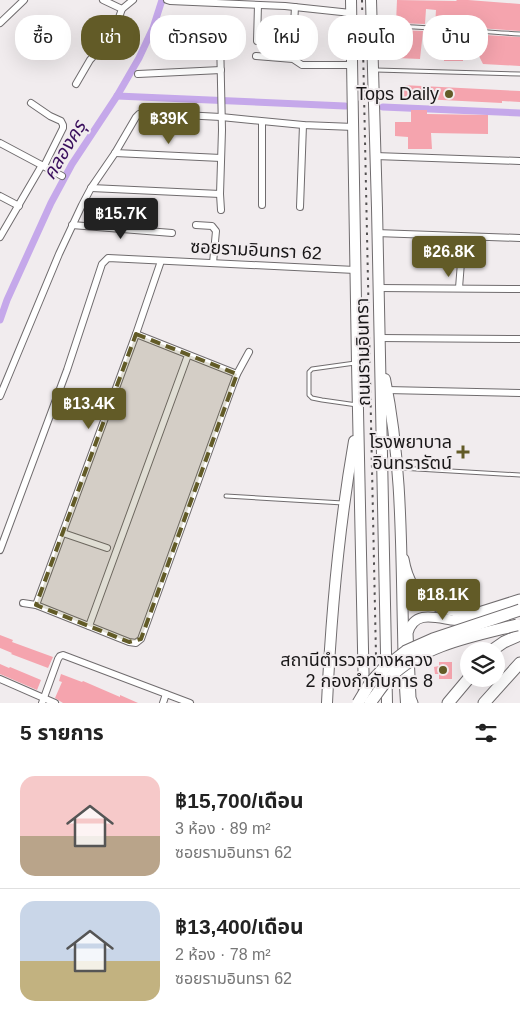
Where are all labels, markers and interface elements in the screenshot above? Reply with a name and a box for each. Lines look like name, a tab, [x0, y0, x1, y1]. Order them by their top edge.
chip: ซื้อ	[15, 15, 71, 60]
chip: เช่า	[81, 15, 140, 60]
chip: ตัวกรอง	[150, 15, 246, 60]
chip: ใหม่	[256, 15, 318, 60]
chip: คอนโด	[328, 15, 413, 60]
chip: บ้าน	[423, 15, 488, 60]
place label: Tops Daily	[356, 84, 439, 104]
marker: Tops Daily	[443, 88, 455, 100]
pin: ฿39K	[139, 102, 199, 145]
text: ฿39K	[150, 110, 188, 127]
water label: คลองครุ	[38, 115, 91, 184]
pin: ฿15.7K	[80, 198, 162, 240]
text: ฿15.7K	[95, 205, 147, 222]
pin: ฿26.8K	[408, 236, 490, 278]
street label: ซอยรามอินทรา 62	[190, 237, 322, 263]
text: ฿26.8K	[423, 243, 475, 260]
street label: ถนนรามอินทรา	[352, 298, 374, 406]
pin: ฿13.4K	[48, 388, 130, 430]
text: ฿13.4K	[63, 395, 115, 412]
place label: โรงพยาบาล อินทรารัตน์	[369, 432, 452, 473]
marker: โรงพยาบาล อินทรารัตน์	[456, 445, 470, 459]
pin: ฿18.1K	[402, 578, 484, 621]
text: ฿18.1K	[417, 586, 469, 603]
map controls	[460, 642, 505, 687]
button: layers	[460, 642, 505, 687]
place label: สถานีตำรวจทางหลวง 2 กองกำกับการ 8	[280, 650, 433, 691]
marker: สถานีตำรวจทางหลวง 2 กองกำกับการ 8	[437, 664, 449, 676]
icon: filters	[472, 719, 500, 747]
text: 5 รายการ	[20, 721, 104, 744]
text: ฿15,700/เดือน	[175, 789, 304, 812]
icon: home	[60, 796, 120, 856]
text: 3 ห้อง · 89 m²	[175, 820, 271, 837]
text: ซอยรามอินทรา 62	[175, 844, 292, 861]
text: ฿13,400/เดือน	[175, 915, 304, 938]
icon: home	[60, 921, 120, 981]
text: 2 ห้อง · 78 m²	[175, 946, 271, 963]
text: ซอยรามอินทรา 62	[175, 970, 292, 987]

